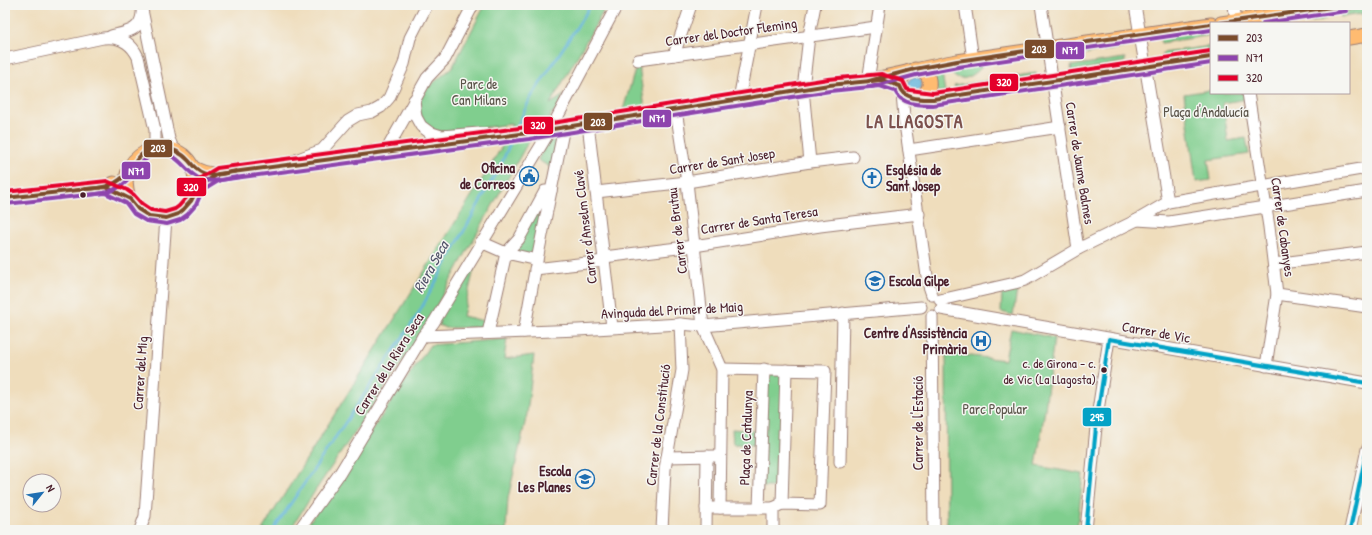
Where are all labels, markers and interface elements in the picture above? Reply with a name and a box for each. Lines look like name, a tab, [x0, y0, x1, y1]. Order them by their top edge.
street label: Carrer del Doctor Fleming	[664, 13, 798, 51]
legend	[1210, 22, 1350, 94]
text: 203	[1246, 29, 1262, 46]
line badge: 203	[1024, 39, 1055, 59]
line badge: N71	[1055, 41, 1085, 60]
text: 203	[1031, 42, 1047, 56]
text: N71	[1062, 43, 1078, 57]
text: N71	[1246, 49, 1263, 66]
text: 320	[1246, 69, 1262, 86]
line badge: 320	[989, 73, 1019, 92]
park label: Parc de Can Milans	[451, 74, 507, 109]
text: 320	[996, 75, 1012, 89]
street label: Carrer de Jaume Balmes	[1061, 100, 1100, 226]
park label: Plaça d'Andalucía	[1163, 102, 1249, 121]
line badge: N71	[642, 109, 672, 128]
district label: LA LLAGOSTA	[867, 109, 963, 134]
text: N71	[649, 111, 665, 125]
line badge: 203	[583, 112, 613, 131]
text: 203	[590, 115, 606, 129]
line badge: 320	[523, 116, 554, 135]
text: 320	[530, 118, 546, 132]
line badge: 203	[143, 139, 173, 158]
text: 203	[150, 141, 166, 155]
street label: Carrer de Sant Josep	[668, 143, 776, 179]
place label: Oficina de Correos	[460, 158, 516, 193]
place label: Església de Sant Josep	[886, 160, 942, 197]
line badge: N71	[121, 161, 151, 180]
text: N71	[128, 164, 144, 178]
public building icon: Oficina de Correos	[518, 165, 540, 187]
church icon: Església de Sant Josep	[861, 167, 883, 189]
street label: Carrer d'Anselm Clavé	[568, 169, 601, 285]
street label: Carrer de Cabanyes	[1266, 176, 1300, 278]
line badge: 320	[176, 177, 207, 197]
text: 320	[183, 180, 199, 194]
street label: Carrer de Brutau	[662, 187, 691, 275]
unlabelled marker	[78, 190, 88, 200]
street label: Carrer de Santa Teresa	[699, 201, 819, 238]
water label: Riera Seca	[408, 235, 454, 296]
school or university icon: Escola Gilpe	[864, 270, 886, 292]
place label: Escola Gilpe	[889, 271, 950, 292]
street label: Avinguda del Primer de Maig	[600, 296, 744, 324]
street label: Carrer de la Riera Seca	[350, 309, 428, 418]
street label: Carrer de Vic	[1121, 316, 1192, 347]
place label: Centre d'Assistència Primària	[864, 323, 967, 358]
hospital icon: Centre d'Assistència Primària	[970, 330, 992, 352]
street label: Carrer del Mig	[127, 335, 153, 411]
place label: c. de Girona - c. de Vic (La Llagosta)	[1004, 354, 1096, 388]
street label: Carrer de la Constitució	[641, 363, 674, 487]
marker: c. de Girona - c. de Vic (La Llagosta)	[1099, 365, 1109, 375]
street label: Carrer de l'Estació	[908, 375, 927, 470]
street label: Plaça de Catalunya	[734, 390, 758, 486]
park label: Parc Popular	[963, 399, 1028, 419]
line badge: 295	[1082, 407, 1112, 427]
text: 295	[1090, 410, 1104, 424]
place label: Escola Les Planes	[518, 461, 572, 496]
school or university icon: Escola Les Planes	[574, 468, 596, 490]
north arrow	[22, 473, 62, 513]
text: N	[43, 482, 58, 494]

